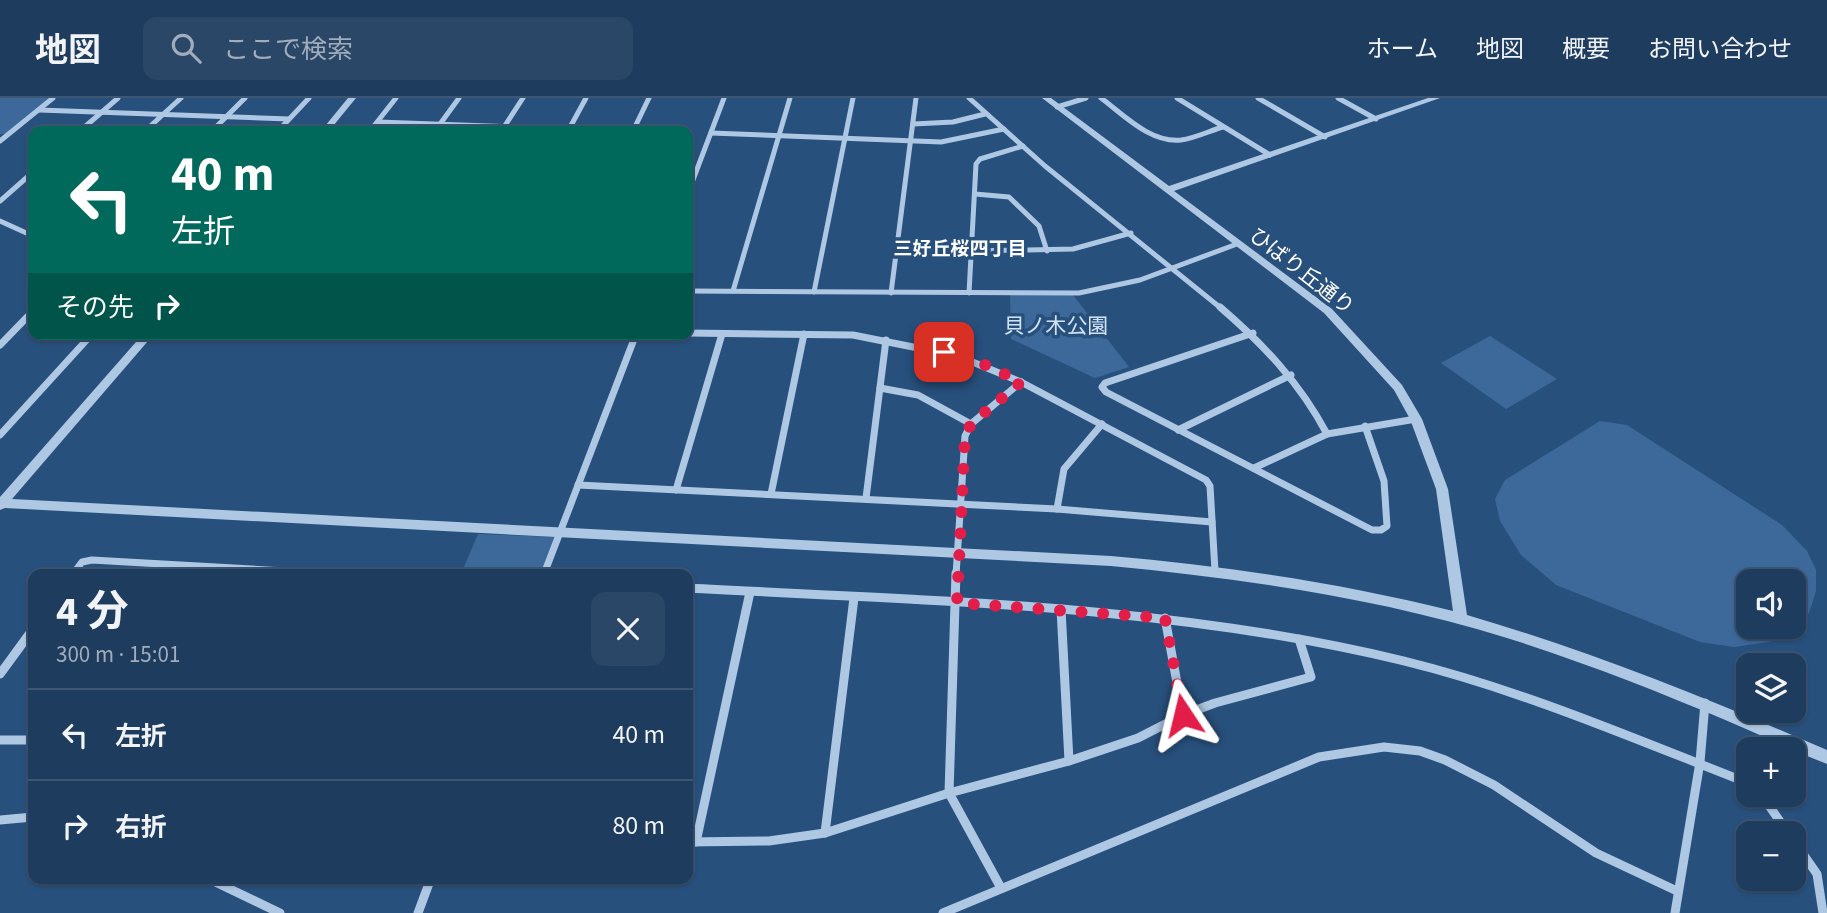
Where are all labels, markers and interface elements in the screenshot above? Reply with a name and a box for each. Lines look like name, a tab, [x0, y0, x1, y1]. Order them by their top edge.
search box	[143, 17, 633, 80]
text: 地図	[35, 27, 101, 74]
icon: search	[167, 29, 205, 67]
text: ここで検索	[223, 31, 353, 68]
text: ホーム	[1367, 32, 1438, 67]
text: 地図	[1476, 32, 1524, 67]
text: 概要	[1562, 32, 1610, 67]
text: お問い合わせ	[1648, 32, 1792, 67]
text: 40 m	[171, 140, 275, 210]
icon: left	[56, 154, 147, 245]
text: 左折	[171, 209, 235, 255]
street label: ひばり丘通り	[1243, 220, 1361, 322]
district label: 三好丘桜四丁目	[893, 236, 1027, 263]
icon: right	[148, 287, 186, 325]
text: その先	[56, 289, 134, 326]
park label: 貝ノ木公園	[1004, 311, 1109, 341]
pin	[914, 322, 974, 382]
icon: arrive	[925, 333, 963, 371]
map controls	[1736, 569, 1806, 891]
button: sound	[1736, 569, 1806, 639]
text: 4 分	[56, 582, 129, 642]
button: close	[591, 592, 665, 666]
text: 300 m · 15:01	[56, 638, 180, 671]
button: layers	[1736, 653, 1806, 723]
position arrow	[1146, 678, 1220, 752]
icon: left	[56, 716, 94, 754]
text: 40 m	[612, 716, 665, 753]
text: 左折	[115, 718, 167, 755]
button: +	[1736, 737, 1806, 807]
icon: right	[56, 807, 94, 845]
text: 80 m	[612, 807, 665, 844]
text: 右折	[115, 809, 167, 846]
button: −	[1736, 821, 1806, 891]

